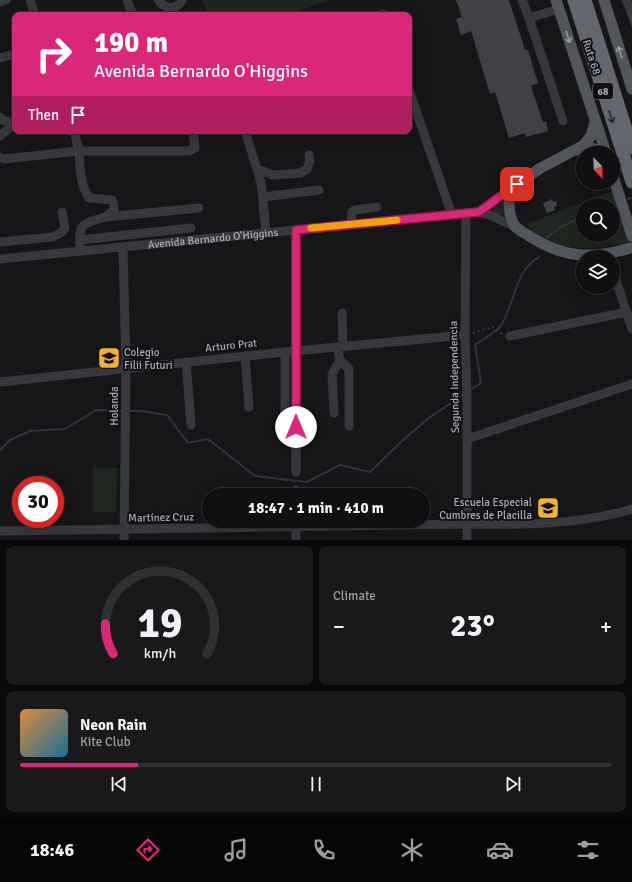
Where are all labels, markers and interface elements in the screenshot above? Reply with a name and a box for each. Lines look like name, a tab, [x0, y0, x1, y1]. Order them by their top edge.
text: 190 m	[94, 26, 168, 60]
icon: right	[28, 28, 80, 80]
one-way arrow	[565, 30, 572, 43]
street label: Ruta 68	[580, 38, 603, 76]
one-way arrow	[616, 45, 623, 58]
text: Avenida Bernardo O'Higgins	[94, 60, 308, 82]
road number: 68	[593, 83, 613, 99]
icon: arrive	[67, 104, 89, 126]
text: Then	[28, 106, 59, 124]
one-way arrow	[608, 110, 615, 123]
north arrow	[576, 146, 620, 190]
map controls	[576, 146, 620, 294]
pin	[500, 167, 534, 201]
icon: arrive	[506, 173, 528, 195]
button: search	[576, 198, 620, 242]
street label: Avenida Bernardo O'Higgins	[147, 226, 279, 251]
button: layers	[576, 250, 620, 294]
street label: Segunda Independencia	[447, 320, 462, 433]
street label: Arturo Prat	[204, 336, 258, 355]
school or university icon: Colegio Filii Futuri	[96, 345, 122, 371]
place label: Colegio Filii Futuri	[124, 346, 173, 372]
street label: Holanda	[108, 386, 121, 426]
position arrow	[275, 406, 317, 448]
speed limit sign: 30	[12, 476, 64, 528]
school or university icon: Escuela Especial Cumbres de Placilla	[535, 495, 561, 521]
place label: Escuela Especial Cumbres de Placilla	[439, 496, 532, 522]
text: 18:47 · 1 min · 410 m	[248, 499, 384, 517]
street label: Martínez Cruz	[128, 510, 194, 525]
text: Climate	[333, 588, 376, 604]
text: 19	[137, 597, 182, 648]
text: 23°	[450, 608, 495, 645]
text: −	[333, 613, 345, 640]
text: +	[600, 613, 612, 640]
text: km/h	[143, 644, 176, 661]
text: Neon Rain	[80, 716, 147, 734]
text: Kite Club	[80, 734, 131, 750]
icon: previous	[108, 773, 130, 795]
icon: pause	[305, 773, 327, 795]
icon: next	[502, 773, 524, 795]
icon: directions	[134, 836, 162, 864]
icon: music	[222, 836, 250, 864]
icon: phone	[310, 836, 338, 864]
icon: climate	[398, 836, 426, 864]
icon: car	[486, 836, 514, 864]
icon: filters	[574, 836, 602, 864]
text: 18:46	[30, 839, 74, 861]

